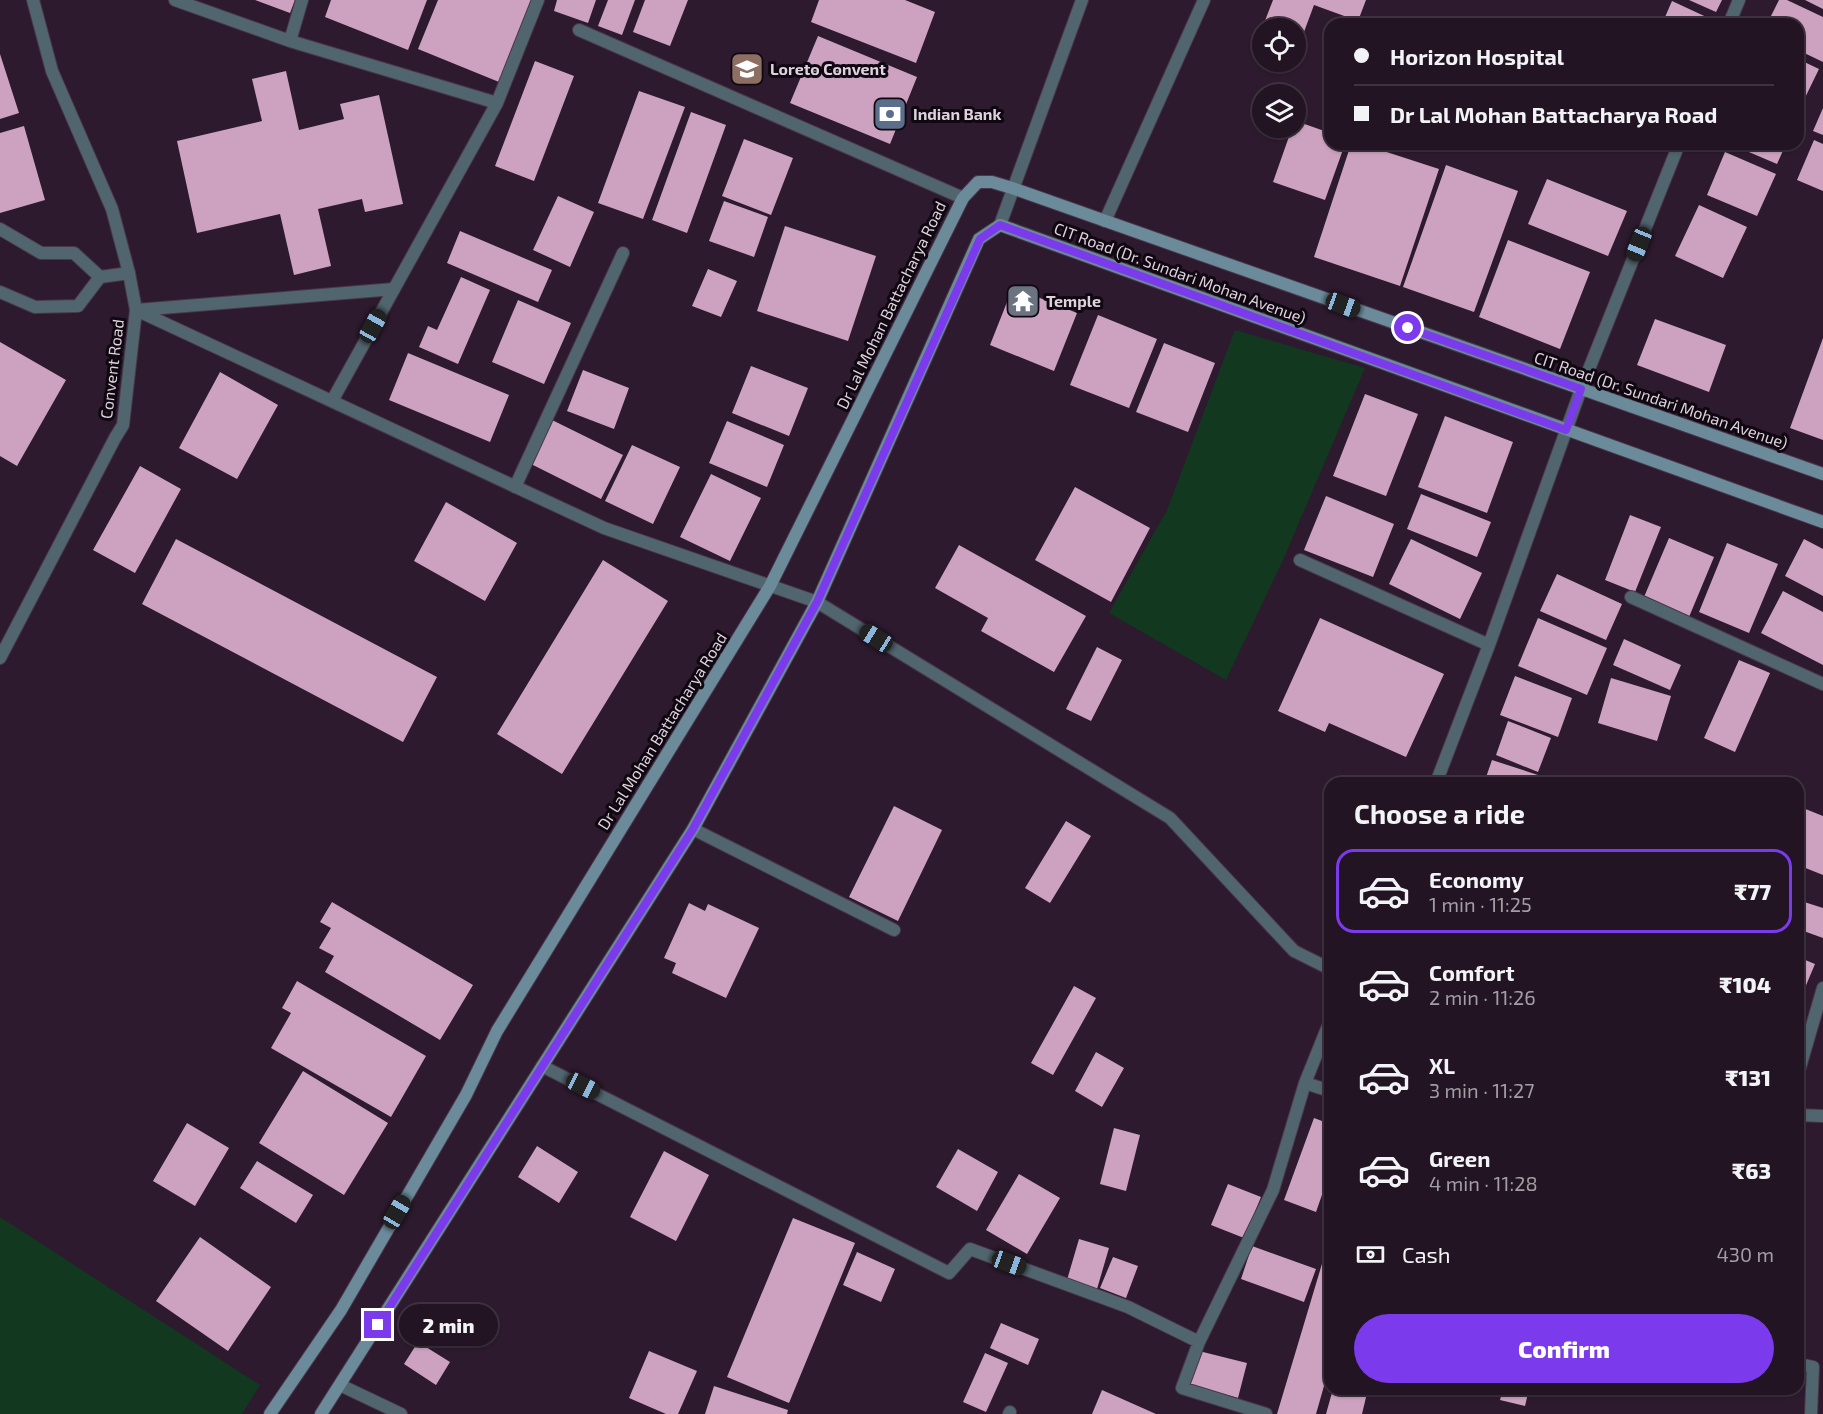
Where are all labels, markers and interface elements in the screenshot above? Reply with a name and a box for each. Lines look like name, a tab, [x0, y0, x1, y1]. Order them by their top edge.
map controls	[1252, 18, 1306, 138]
button: locate	[1252, 18, 1306, 72]
text: Horizon Hospital	[1390, 43, 1564, 69]
school or university icon: Loreto Convent	[729, 51, 765, 87]
place label: Loreto Convent	[770, 59, 886, 78]
button: layers	[1252, 84, 1306, 138]
bank icon: Indian Bank	[872, 96, 908, 132]
text: Dr Lal Mohan Battacharya Road	[1390, 101, 1717, 127]
place label: Indian Bank	[913, 104, 1001, 123]
street label: Dr Lal Mohan Battacharya Road	[832, 198, 949, 412]
street label: CIT Road (Dr. Sundari Mohan Avenue)	[1052, 218, 1309, 327]
car	[1624, 224, 1654, 264]
temple icon: Temple	[1005, 283, 1041, 319]
car	[1323, 290, 1363, 320]
place label: Temple	[1046, 291, 1101, 310]
car	[356, 306, 390, 346]
route start	[1394, 314, 1421, 341]
street label: Convent Road	[96, 318, 127, 420]
street label: CIT Road (Dr. Sundari Mohan Avenue)	[1532, 347, 1790, 452]
car	[856, 621, 896, 655]
street label: Dr Lal Mohan Battacharya Road	[593, 629, 730, 833]
text: Choose a ride	[1354, 797, 1525, 829]
icon: car	[1357, 864, 1411, 918]
text: Economy	[1429, 866, 1524, 892]
text: ₹77	[1734, 878, 1771, 904]
text: 1 min · 11:25	[1429, 892, 1532, 916]
icon: car	[1357, 957, 1411, 1011]
text: Comfort	[1429, 959, 1514, 985]
text: ₹104	[1719, 971, 1771, 997]
text: 2 min · 11:26	[1429, 985, 1536, 1009]
icon: car	[1357, 1050, 1411, 1104]
text: XL	[1429, 1052, 1455, 1078]
text: ₹131	[1725, 1064, 1771, 1090]
car	[563, 1070, 603, 1102]
text: 3 min · 11:27	[1429, 1078, 1534, 1102]
icon: car	[1357, 1143, 1411, 1197]
text: Green	[1429, 1145, 1491, 1171]
text: ₹63	[1732, 1157, 1771, 1183]
text: 4 min · 11:28	[1429, 1171, 1538, 1195]
car	[380, 1192, 414, 1232]
icon: cash	[1354, 1238, 1387, 1271]
text: Cash	[1402, 1241, 1451, 1267]
text: 430 m	[1717, 1242, 1774, 1266]
car	[989, 1248, 1029, 1278]
callout: 2 min	[399, 1304, 498, 1346]
route end	[364, 1311, 391, 1338]
text: 2 min	[423, 1313, 474, 1337]
button: Confirm	[1354, 1314, 1774, 1383]

